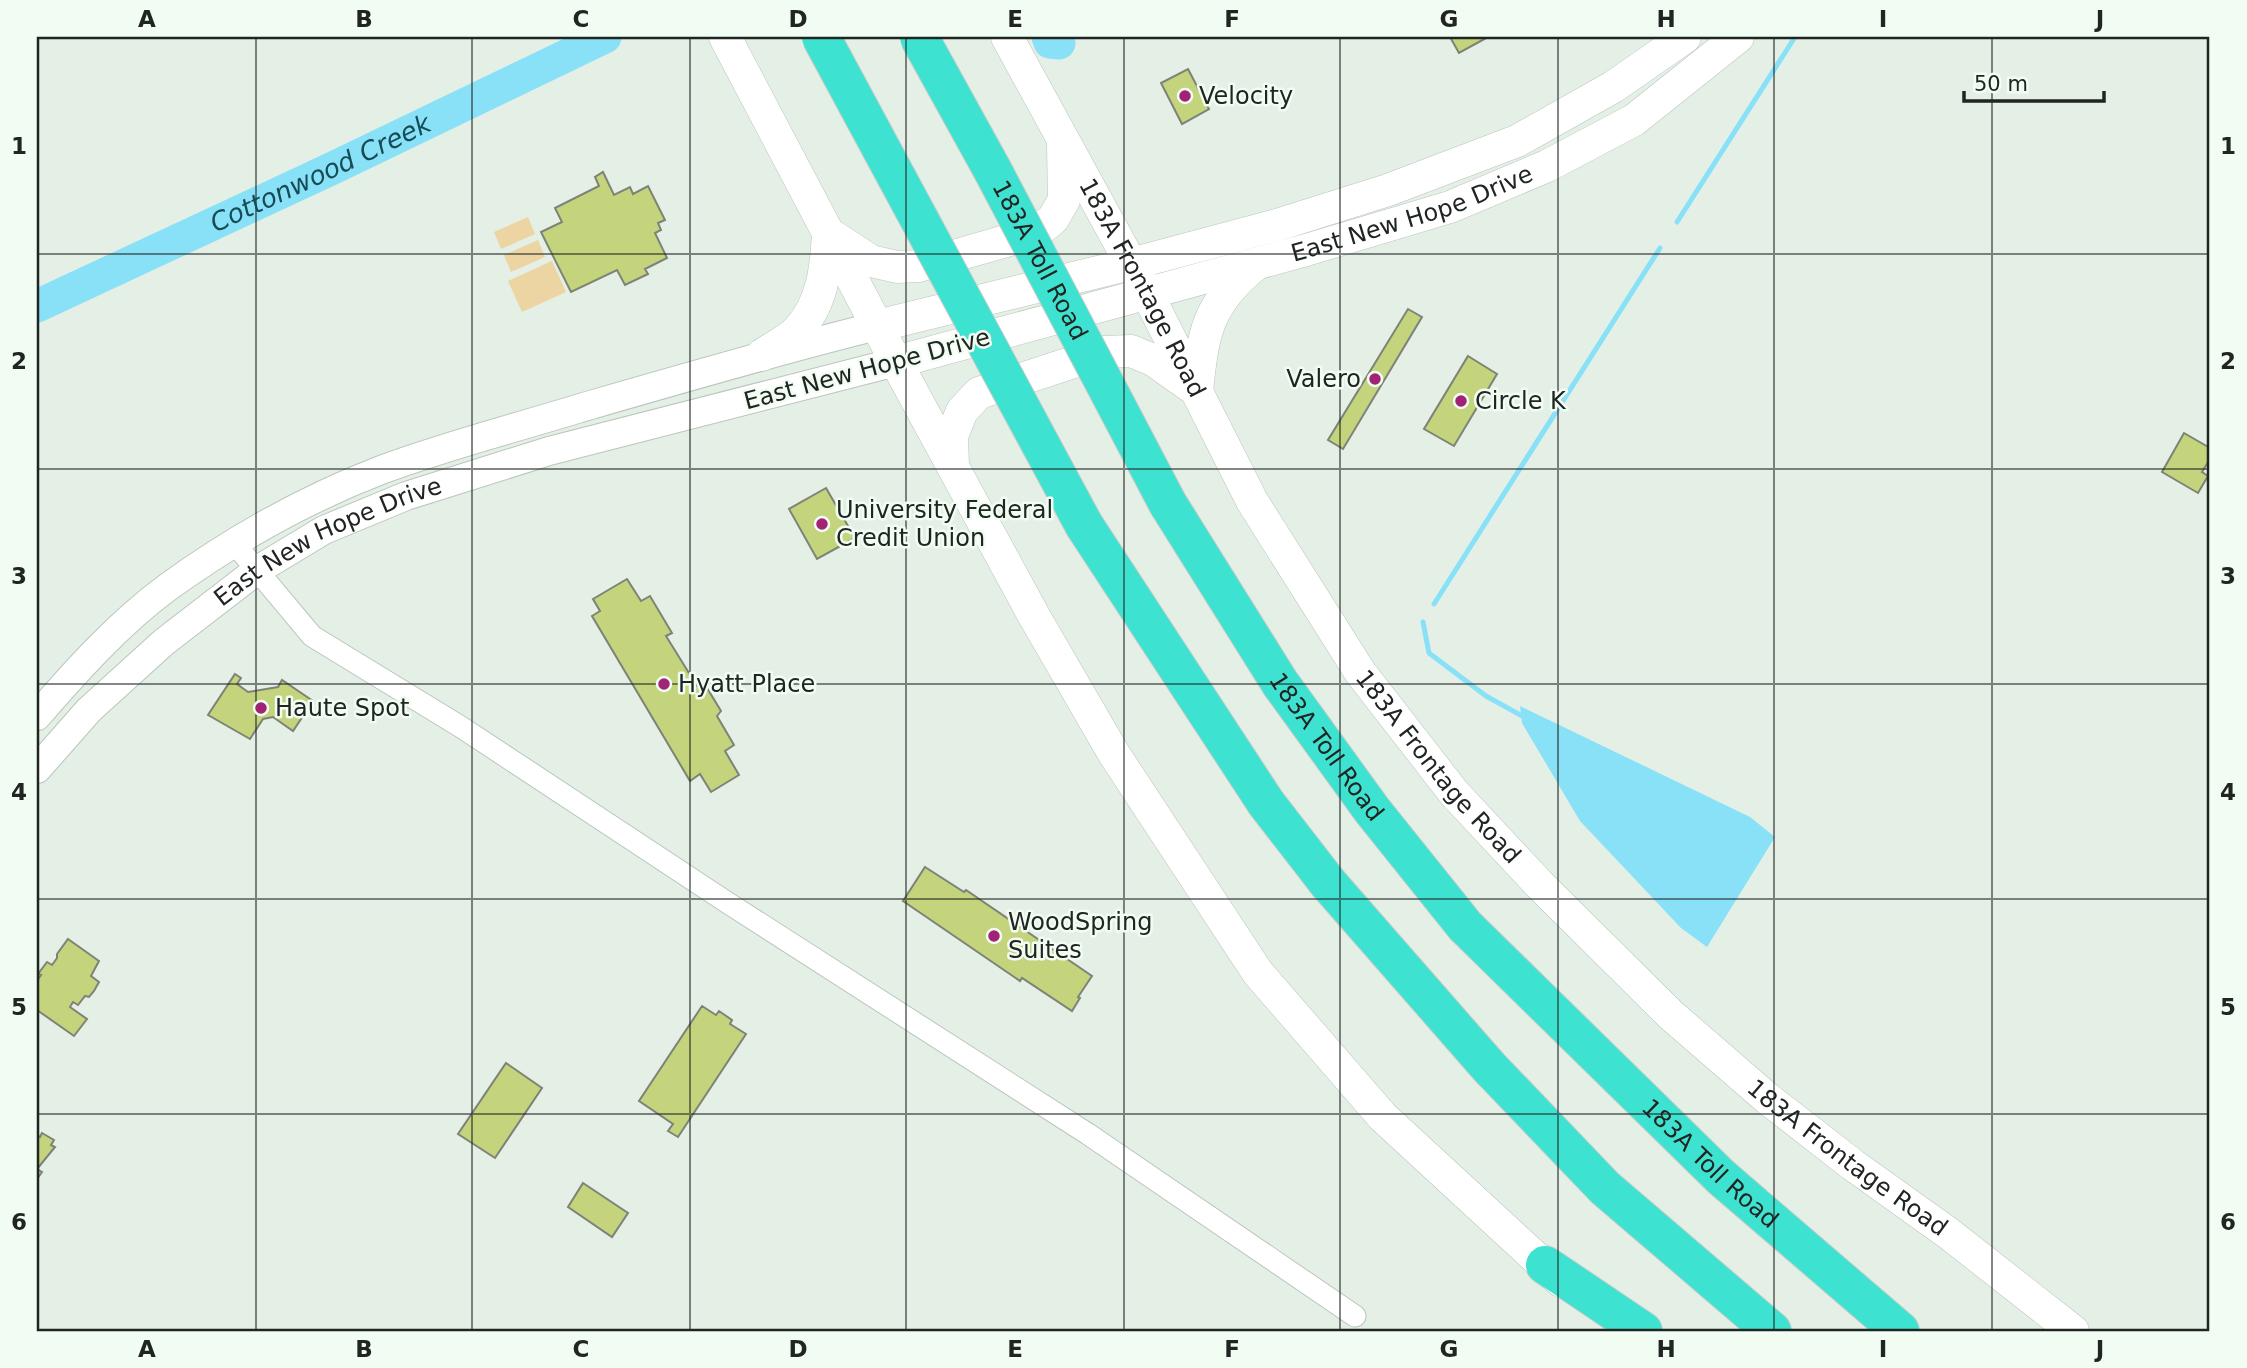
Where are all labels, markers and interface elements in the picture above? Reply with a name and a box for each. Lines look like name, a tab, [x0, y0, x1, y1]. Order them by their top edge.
text: A	[138, 6, 156, 32]
text: B	[355, 6, 373, 32]
text: C	[573, 6, 589, 32]
text: D	[788, 6, 808, 32]
text: E	[1007, 6, 1023, 32]
text: F	[1224, 6, 1240, 32]
text: G	[1440, 6, 1458, 32]
text: H	[1656, 6, 1676, 32]
text: I	[1879, 6, 1887, 32]
text: J	[2094, 6, 2104, 32]
scale bar	[1964, 60, 2104, 104]
text: 50 m	[1974, 72, 2028, 96]
place label: Velocity	[1199, 82, 1293, 110]
marker: Velocity	[1177, 88, 1193, 104]
water label: Cottonwood Creek	[205, 108, 437, 238]
text: 1	[11, 133, 27, 159]
text: 1	[2220, 133, 2236, 159]
street label: East New Hope Drive	[1288, 160, 1537, 267]
street label: 183A Frontage Road	[1073, 174, 1211, 402]
street label: 183A Toll Road	[987, 176, 1093, 345]
street label: East New Hope Drive	[741, 323, 993, 415]
text: 2	[11, 348, 27, 374]
text: 2	[2220, 348, 2236, 374]
place label: Valero	[1286, 365, 1361, 393]
marker: Valero	[1367, 371, 1383, 387]
place label: Circle K	[1475, 387, 1567, 415]
marker: Circle K	[1453, 393, 1469, 409]
street label: East New Hope Drive	[209, 472, 445, 612]
place label: University Federal Credit Union	[836, 496, 1053, 552]
marker: University Federal Credit Union	[814, 516, 830, 532]
text: 3	[11, 563, 27, 589]
text: 3	[2220, 563, 2236, 589]
street label: 183A Frontage Road	[1350, 664, 1527, 869]
street label: 183A Toll Road	[1263, 668, 1389, 827]
place label: Hyatt Place	[678, 670, 815, 698]
marker: Hyatt Place	[656, 676, 672, 692]
place label: Haute Spot	[275, 694, 409, 722]
marker: Haute Spot	[253, 700, 269, 716]
text: 4	[11, 779, 27, 805]
text: 4	[2220, 779, 2236, 805]
place label: WoodSpring Suites	[1008, 908, 1152, 964]
marker: WoodSpring Suites	[986, 928, 1002, 944]
text: 5	[11, 994, 27, 1020]
text: 5	[2220, 994, 2236, 1020]
street label: 183A Frontage Road	[1742, 1074, 1953, 1242]
street label: 183A Toll Road	[1636, 1093, 1784, 1234]
text: 6	[11, 1209, 27, 1235]
text: 6	[2220, 1209, 2236, 1235]
text: A	[138, 1336, 156, 1362]
text: B	[355, 1336, 373, 1362]
text: C	[573, 1336, 589, 1362]
text: D	[788, 1336, 808, 1362]
text: E	[1007, 1336, 1023, 1362]
text: F	[1224, 1336, 1240, 1362]
text: G	[1440, 1336, 1458, 1362]
text: H	[1656, 1336, 1676, 1362]
text: I	[1879, 1336, 1887, 1362]
text: J	[2094, 1336, 2104, 1362]

